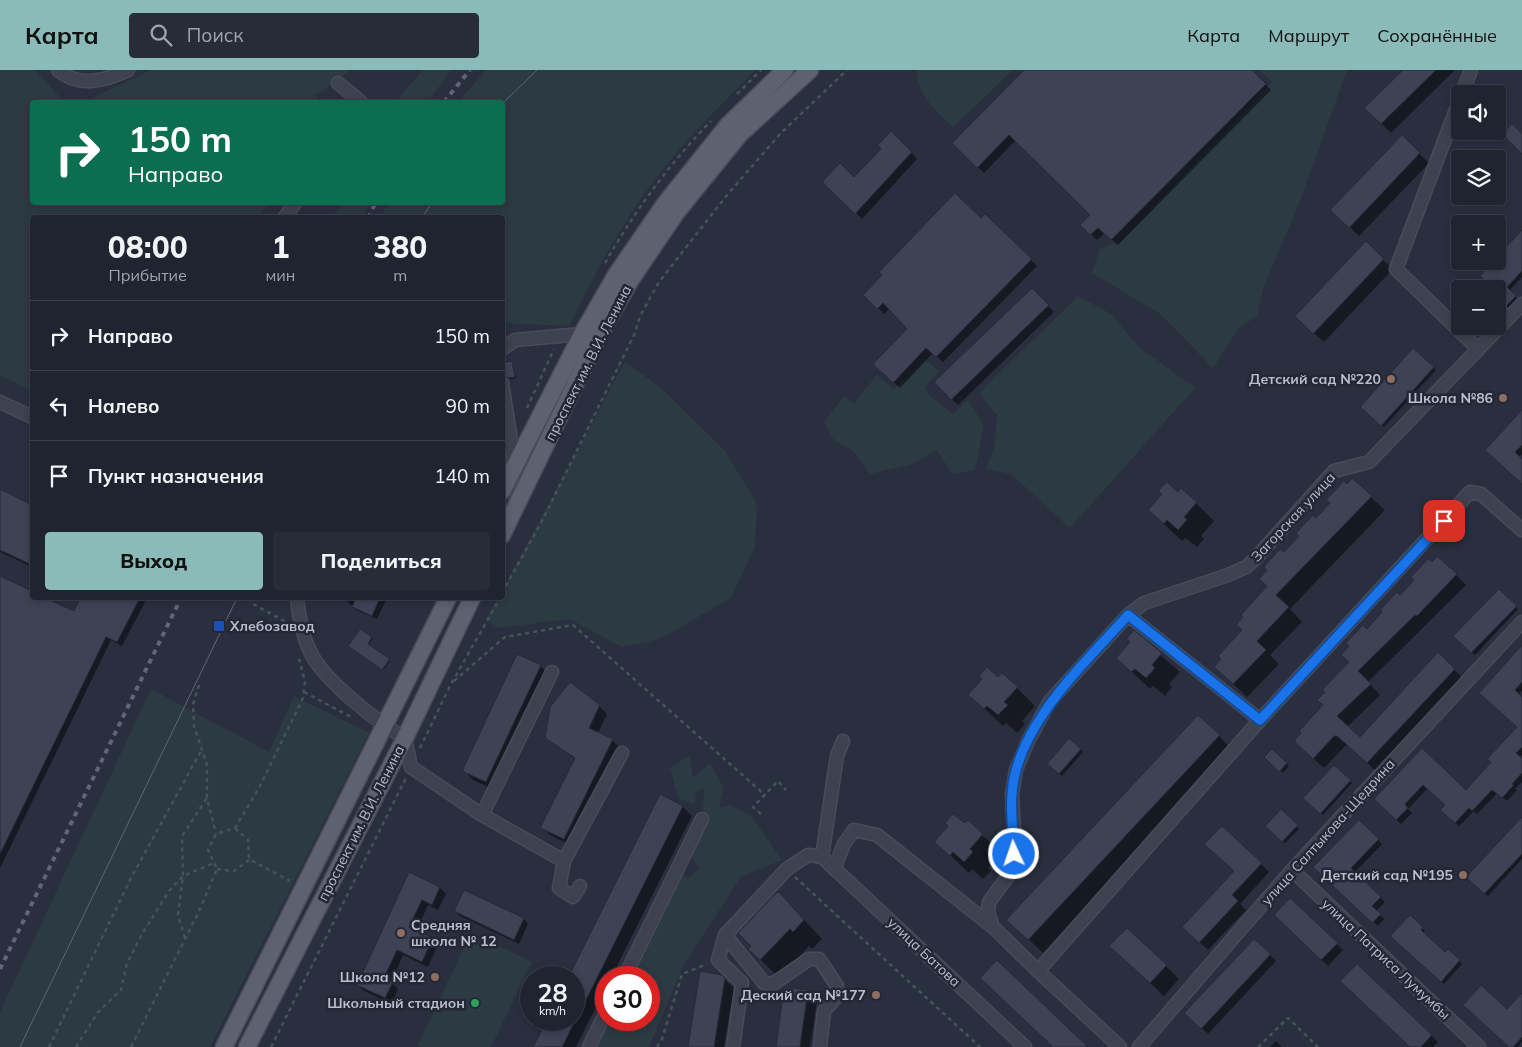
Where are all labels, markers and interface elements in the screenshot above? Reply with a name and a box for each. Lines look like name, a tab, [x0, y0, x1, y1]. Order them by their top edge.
search box	[129, 13, 479, 58]
text: Карта	[25, 20, 99, 50]
icon: search	[147, 21, 175, 49]
text: Поиск	[187, 23, 244, 47]
text: Карта	[1187, 24, 1240, 47]
text: Маршрут	[1268, 24, 1349, 47]
text: Сохранённые	[1377, 24, 1497, 47]
map controls	[1451, 85, 1506, 335]
button: sound	[1451, 85, 1506, 140]
text: 150 m	[128, 117, 232, 161]
icon: right	[45, 120, 110, 185]
button: layers	[1451, 150, 1506, 205]
text: Направо	[128, 160, 223, 188]
button: +	[1451, 215, 1506, 270]
text: 08:00	[108, 228, 188, 266]
text: 1	[271, 228, 289, 266]
text: 380	[373, 228, 427, 266]
text: Прибытие	[109, 265, 187, 285]
text: мин	[265, 265, 295, 285]
text: m	[393, 265, 407, 285]
button: −	[1451, 280, 1506, 335]
street label: проспект им. В.И. Ленина	[541, 282, 635, 444]
icon: right	[45, 322, 73, 350]
text: Направо	[88, 324, 173, 348]
text: 150 m	[434, 324, 490, 348]
place label: Детский сад №220	[1249, 370, 1381, 388]
marker: Детский сад №220	[1385, 373, 1397, 385]
place label: Школа №86	[1408, 389, 1493, 407]
icon: left	[45, 392, 73, 420]
marker: Школа №86	[1497, 392, 1509, 404]
text: Налево	[88, 394, 160, 418]
text: 90 m	[446, 394, 490, 418]
icon: arrive	[45, 462, 73, 490]
text: Пункт назначения	[88, 464, 264, 488]
text: 140 m	[434, 464, 490, 488]
street label: Загорская улица	[1247, 468, 1339, 566]
pin	[1423, 500, 1465, 542]
icon: arrive	[1430, 507, 1458, 535]
button: Выход	[45, 532, 263, 590]
button: Поделиться	[273, 532, 490, 590]
place label: Хлебозавод	[229, 617, 315, 635]
marker: Хлебозавод	[212, 619, 226, 633]
street label: проспект им. В.И. Ленина	[314, 742, 408, 904]
street label: улица Салтыкова-Щедрина	[1257, 755, 1399, 909]
position arrow	[987, 827, 1039, 879]
place label: Детский сад №195	[1321, 866, 1453, 884]
marker: Детский сад №195	[1457, 869, 1469, 881]
street label: улица Патриса Лумумбы	[1318, 895, 1454, 1023]
street label: улица Батова	[884, 914, 964, 990]
place label: Средняя школа № 12	[411, 916, 497, 950]
marker: Средняя школа № 12	[395, 927, 407, 939]
speed limit sign: 30	[595, 966, 660, 1031]
place label: Школа №12	[340, 968, 425, 986]
marker: Школа №12	[429, 971, 441, 983]
text: 28	[537, 977, 568, 1008]
place label: Деский сад №177	[741, 986, 866, 1004]
marker: Деский сад №177	[870, 989, 882, 1001]
place label: Школьный стадион	[327, 994, 465, 1012]
marker: Школьный стадион	[469, 997, 481, 1009]
text: km/h	[539, 1003, 566, 1018]

